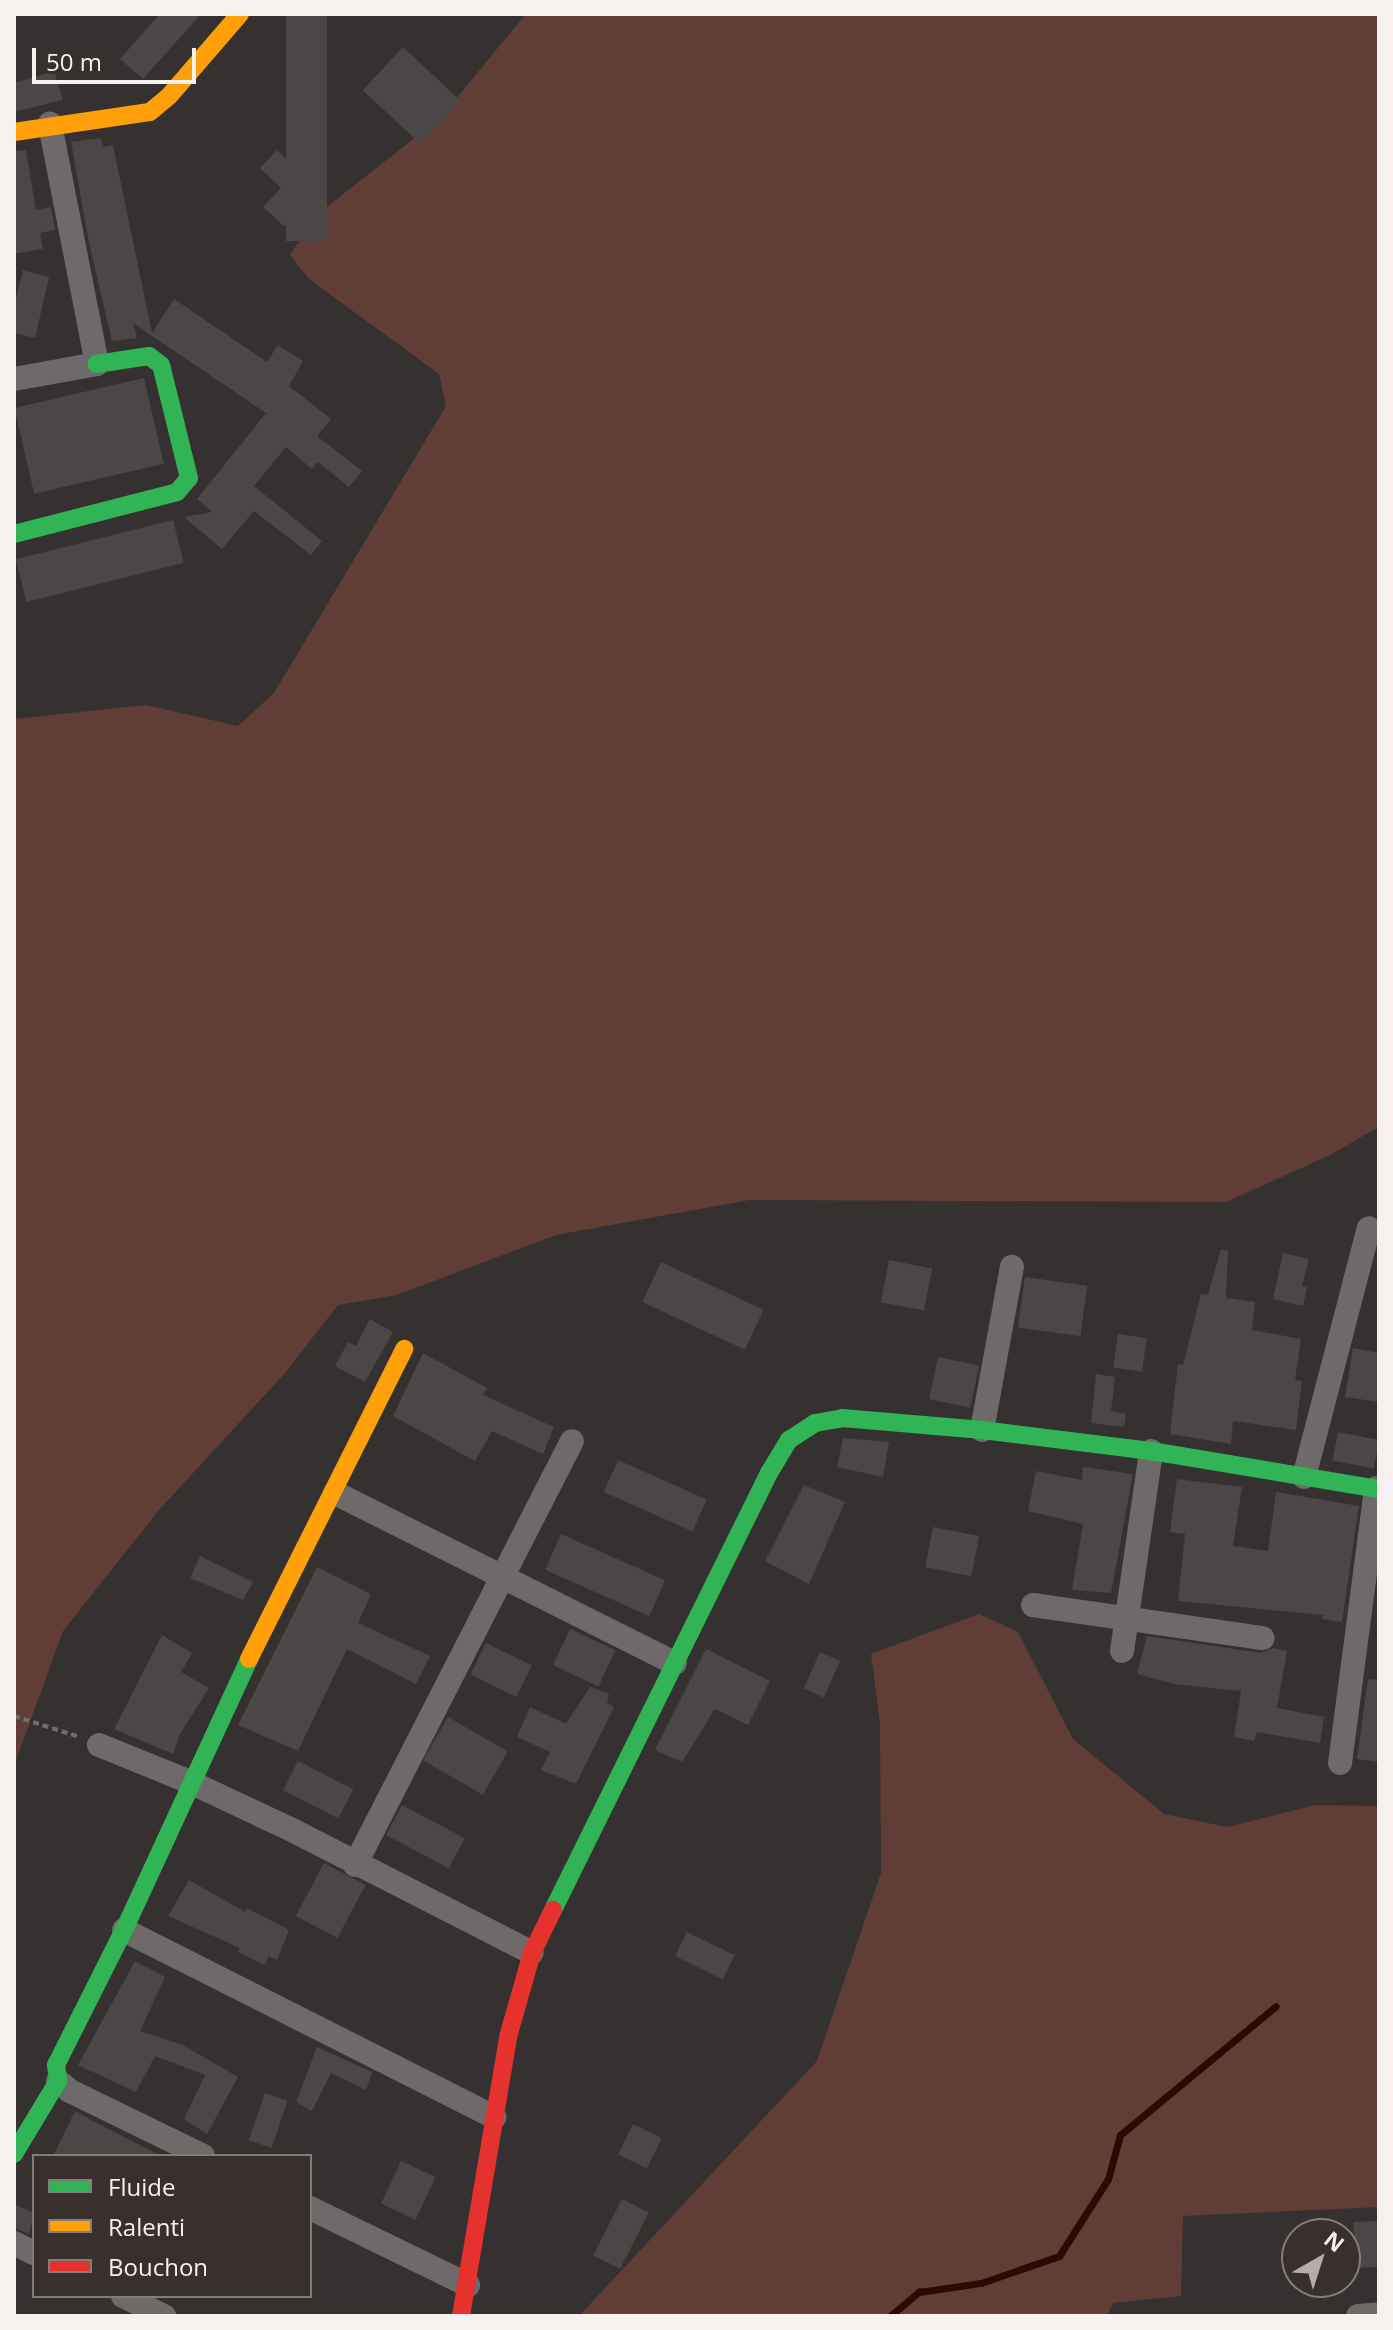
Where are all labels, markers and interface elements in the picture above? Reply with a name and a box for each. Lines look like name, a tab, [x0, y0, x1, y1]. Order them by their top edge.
scale bar	[36, 32, 200, 82]
text: 50 m	[46, 45, 102, 78]
legend	[32, 2154, 312, 2298]
text: Fluide	[108, 2170, 175, 2203]
text: Ralenti	[108, 2210, 185, 2243]
north arrow	[1281, 2218, 1361, 2298]
text: N	[1318, 2224, 1351, 2258]
text: Bouchon	[108, 2250, 208, 2283]

